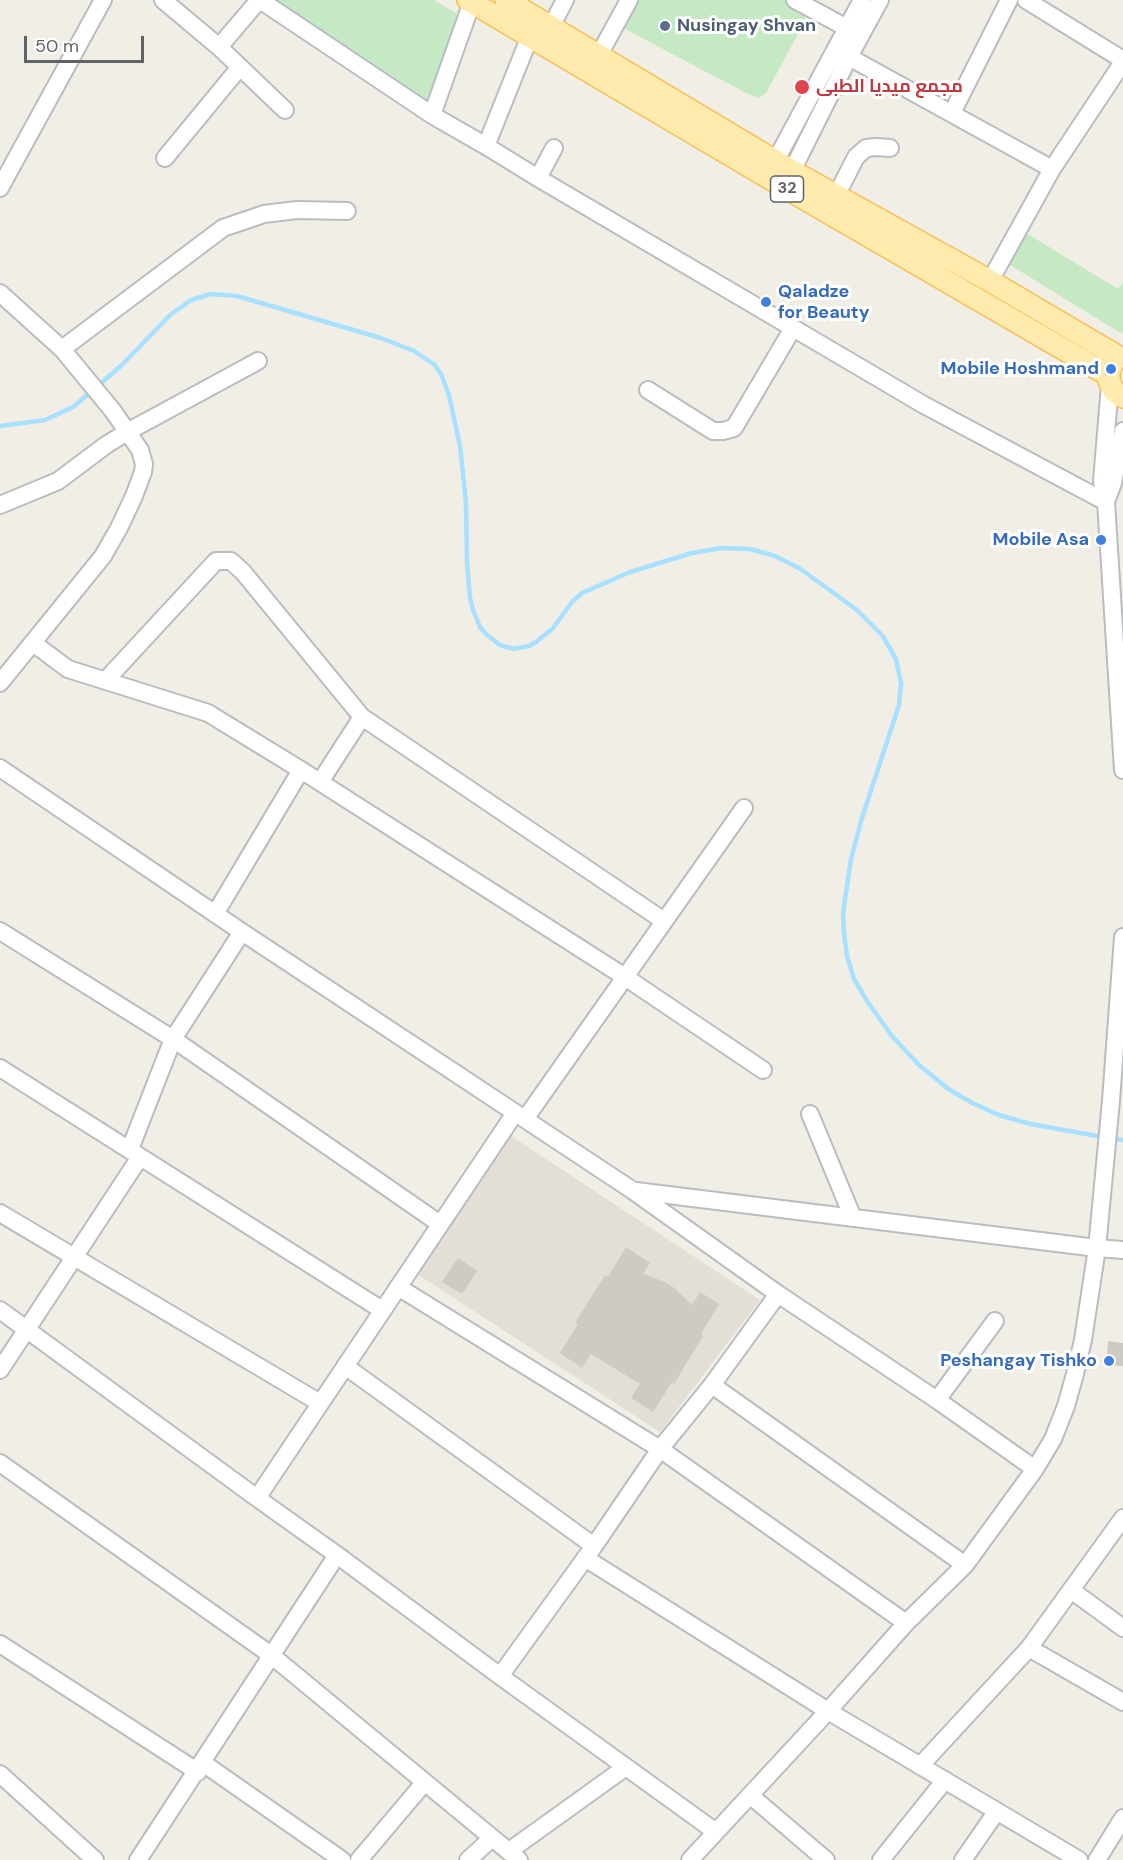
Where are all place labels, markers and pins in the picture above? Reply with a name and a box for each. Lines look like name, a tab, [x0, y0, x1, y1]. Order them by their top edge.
place label: Nusingay Shvan	[677, 15, 816, 37]
marker: Nusingay Shvan	[658, 19, 672, 33]
place label: مجمع میدیا الطبی	[816, 76, 963, 98]
marker: مجمع میدیا الطبی	[793, 78, 811, 96]
place label: Qaladze for Beauty	[778, 281, 870, 324]
marker: Qaladze for Beauty	[759, 295, 773, 309]
place label: Mobile Hoshmand	[941, 358, 1099, 380]
marker: Mobile Hoshmand	[1104, 362, 1118, 376]
place label: Mobile Asa	[993, 529, 1089, 551]
marker: Mobile Asa	[1094, 533, 1108, 547]
place label: Peshangay Tishko	[940, 1350, 1097, 1372]
marker: Peshangay Tishko	[1102, 1354, 1116, 1368]

